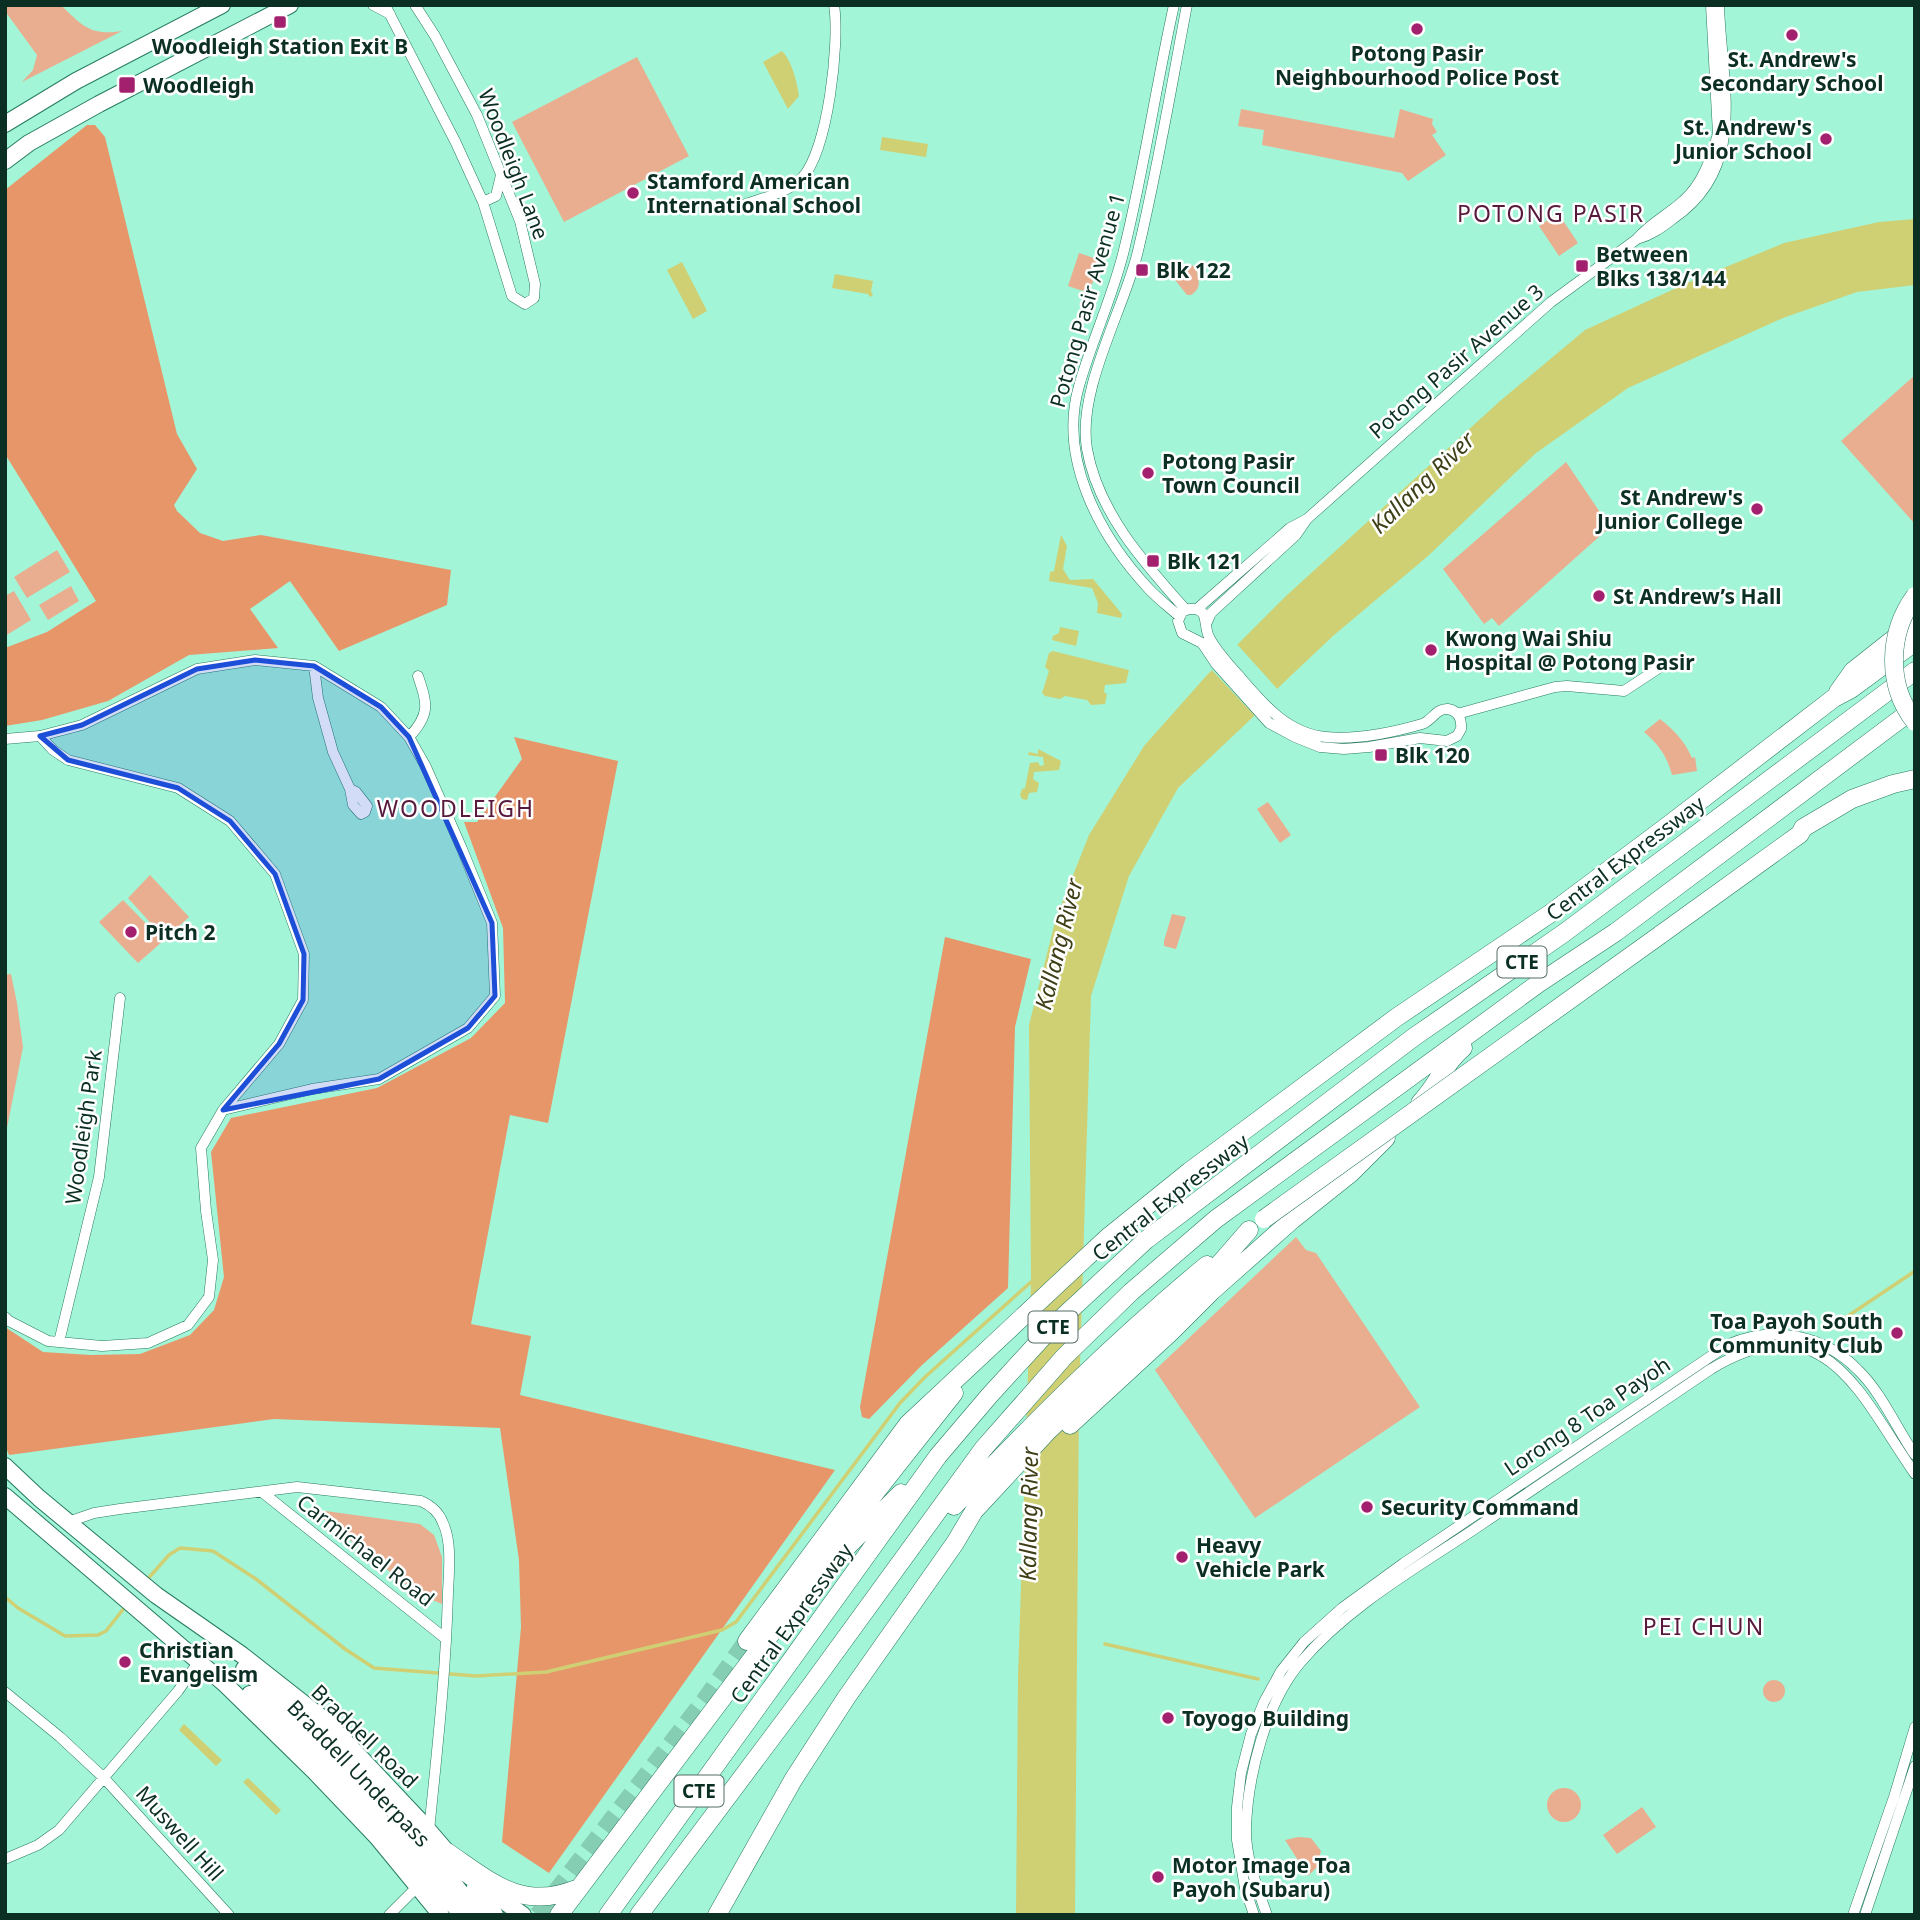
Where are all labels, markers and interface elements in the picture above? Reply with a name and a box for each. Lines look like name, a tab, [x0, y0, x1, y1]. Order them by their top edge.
marker: Woodleigh Station Exit B	[272, 14, 288, 30]
marker: Potong Pasir Neighbourhood Police Post	[1409, 21, 1425, 37]
marker: St. Andrew's Secondary School	[1784, 27, 1800, 43]
place label: Woodleigh Station Exit B	[152, 32, 408, 60]
place label: Potong Pasir Neighbourhood Police Post	[1275, 39, 1559, 91]
place label: St. Andrew's Secondary School	[1701, 45, 1883, 97]
place label: Woodleigh	[143, 71, 254, 99]
marker: Woodleigh	[117, 75, 137, 95]
street label: Woodleigh Lane	[472, 85, 556, 243]
place label: St. Andrew's Junior School	[1673, 113, 1812, 165]
marker: St. Andrew's Junior School	[1818, 131, 1834, 147]
place label: Stamford American International School	[647, 167, 861, 219]
marker: Stamford American International School	[625, 185, 641, 201]
street label: Potong Pasir Avenue 1	[1043, 189, 1131, 411]
district label: POTONG PASIR	[1457, 197, 1645, 229]
place label: Between Blks 138/144	[1596, 240, 1726, 292]
place label: Blk 122	[1156, 256, 1231, 284]
marker: Between Blks 138/144	[1574, 258, 1590, 274]
marker: Blk 122	[1134, 262, 1150, 278]
street label: Potong Pasir Avenue 3	[1363, 277, 1549, 445]
water label: Kallang River	[1363, 423, 1482, 540]
place label: Potong Pasir Town Council	[1162, 447, 1300, 499]
marker: Potong Pasir Town Council	[1140, 465, 1156, 481]
place label: St Andrew's Junior College	[1595, 483, 1743, 535]
marker: St Andrew's Junior College	[1749, 501, 1765, 517]
place label: Blk 121	[1167, 547, 1242, 575]
marker: Blk 121	[1145, 553, 1161, 569]
place label: St Andrew’s Hall	[1613, 582, 1782, 610]
marker: St Andrew’s Hall	[1591, 588, 1607, 604]
place label: Kwong Wai Shiu Hospital @ Potong Pasir	[1445, 624, 1695, 676]
marker: Kwong Wai Shiu Hospital @ Potong Pasir	[1423, 642, 1439, 658]
place label: Blk 120	[1395, 741, 1470, 769]
marker: Blk 120	[1373, 747, 1389, 763]
street label: Central Expressway	[1540, 789, 1710, 927]
district label: WOODLEIGH	[377, 792, 535, 824]
water label: Kallang River	[1026, 874, 1090, 1013]
place label: Pitch 2	[145, 918, 215, 946]
marker: Pitch 2	[123, 924, 139, 940]
road number: CTE	[1498, 946, 1546, 978]
street label: Woodleigh Park	[58, 1047, 108, 1206]
street label: Central Expressway	[1086, 1127, 1254, 1267]
place label: Toa Payoh South Community Club	[1709, 1307, 1883, 1359]
road number: CTE	[1028, 1312, 1078, 1343]
marker: Toa Payoh South Community Club	[1889, 1325, 1905, 1341]
street label: Lorong 8 Toa Payoh	[1499, 1350, 1675, 1482]
water label: Kallang River	[1011, 1446, 1045, 1581]
street label: Carmichael Road	[292, 1488, 440, 1612]
place label: Security Command	[1381, 1493, 1579, 1521]
marker: Security Command	[1359, 1499, 1375, 1515]
place label: Heavy Vehicle Park	[1196, 1531, 1326, 1583]
street label: Central Expressway	[723, 1537, 859, 1709]
marker: Heavy Vehicle Park	[1174, 1549, 1190, 1565]
district label: PEI CHUN	[1643, 1610, 1765, 1642]
place label: Christian Evangelism	[139, 1636, 258, 1688]
marker: Christian Evangelism	[117, 1654, 133, 1670]
street label: Braddell Road	[306, 1678, 424, 1794]
street label: Braddell Underpass	[281, 1693, 437, 1853]
place label: Toyogo Building	[1182, 1704, 1349, 1732]
marker: Toyogo Building	[1160, 1710, 1176, 1726]
road number: CTE	[674, 1776, 724, 1806]
street label: Muswell Hill	[130, 1780, 230, 1886]
place label: Motor Image Toa Payoh (Subaru)	[1172, 1851, 1351, 1903]
marker: Motor Image Toa Payoh (Subaru)	[1150, 1869, 1166, 1885]

